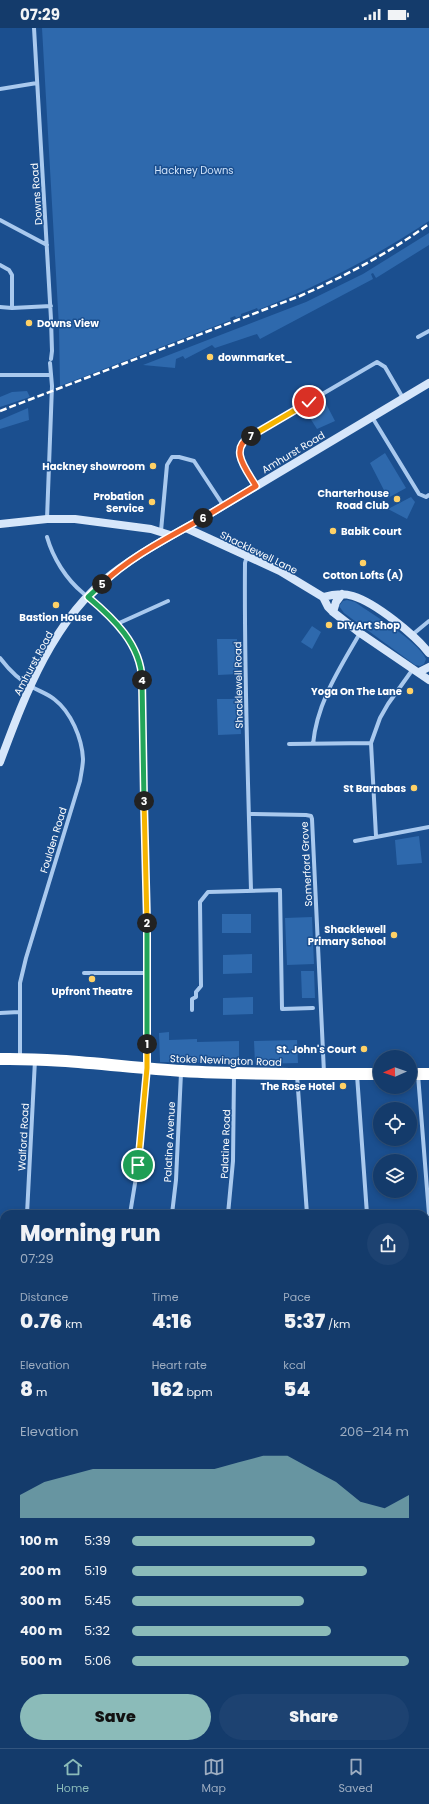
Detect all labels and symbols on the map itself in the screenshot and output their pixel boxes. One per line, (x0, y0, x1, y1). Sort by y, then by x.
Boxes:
street label: Downs Road (27, 163, 46, 225)
park label: Hackney Downs (154, 163, 234, 178)
place label: Downs View (37, 316, 99, 331)
marker: Downs View (24, 318, 34, 328)
place label: downmarket_ (218, 350, 293, 365)
marker: downmarket_ (205, 352, 215, 362)
pin (292, 385, 326, 419)
pin: 7 (241, 426, 261, 446)
street label: Amhurst Road (259, 428, 328, 477)
place label: Hackney showroom (42, 459, 145, 474)
marker: Hackney showroom (148, 461, 158, 471)
place label: Charterhouse Road Club (317, 486, 389, 513)
place label: Probation Service (93, 489, 144, 516)
marker: Charterhouse Road Club (392, 494, 402, 504)
marker: Probation Service (147, 497, 157, 507)
pin: 6 (193, 508, 213, 528)
place label: Babik Court (341, 524, 402, 539)
marker: Babik Court (328, 526, 338, 536)
street label: Shacklewell Lane (217, 527, 300, 578)
marker: Cotton Lofts (A) (358, 558, 368, 568)
place label: Cotton Lofts (A) (323, 568, 403, 583)
pin: 5 (92, 574, 112, 594)
marker: Bastion House (51, 600, 61, 610)
place label: Bastion House (19, 610, 93, 625)
place label: DIY Art Shop (337, 618, 400, 633)
marker: DIY Art Shop (324, 620, 334, 630)
street label: Amhurst Road (10, 628, 57, 698)
street label: Shacklewell Road (230, 641, 247, 729)
pin: 4 (132, 670, 152, 690)
place label: Yoga On The Lane (311, 684, 402, 699)
marker: Yoga On The Lane (405, 686, 415, 696)
place label: St Barnabas (343, 781, 406, 796)
marker: St Barnabas (409, 783, 419, 793)
pin: 3 (134, 791, 154, 811)
street label: Foulden Road (36, 805, 71, 875)
street label: Somerford Grove (297, 821, 316, 907)
pin: 2 (137, 913, 157, 933)
place label: Shacklewell Primary School (308, 922, 386, 949)
marker: Shacklewell Primary School (389, 930, 399, 940)
marker: Upfront Theatre (87, 974, 97, 984)
place label: Upfront Theatre (51, 984, 133, 999)
pin: 1 (137, 1034, 157, 1054)
place label: St. John's Court (276, 1042, 356, 1057)
marker: St. John's Court (359, 1044, 369, 1054)
north arrow (373, 1050, 417, 1094)
street label: Stoke Newington Road (170, 1051, 282, 1070)
place label: The Rose Hotel (260, 1079, 335, 1094)
marker: The Rose Hotel (338, 1081, 348, 1091)
street label: Palatine Avenue (160, 1101, 179, 1183)
street label: Walford Road (14, 1103, 33, 1171)
street label: Palatine Road (217, 1109, 234, 1179)
pin (121, 1148, 155, 1182)

